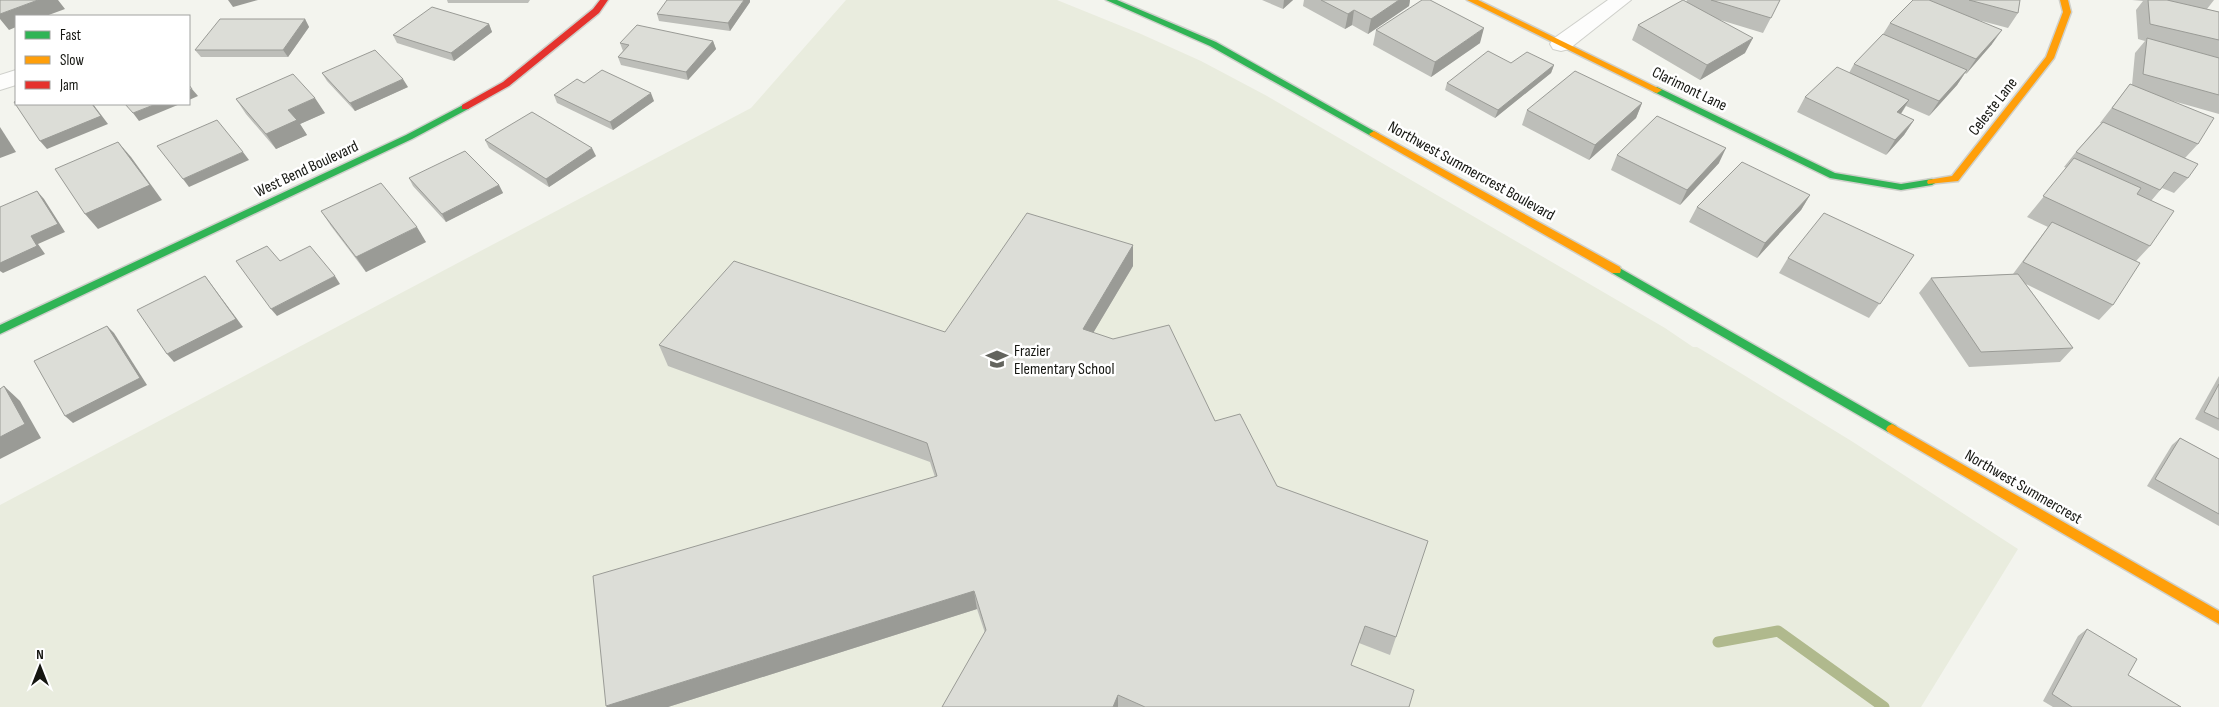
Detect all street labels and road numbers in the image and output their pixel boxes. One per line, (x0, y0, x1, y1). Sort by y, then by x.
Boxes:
street label: Clarimont Lane (1649, 63, 1730, 116)
street label: Celeste Lane (1965, 74, 2022, 140)
street label: Northwest Summercrest Boulevard (1385, 117, 1558, 225)
street label: West Bend Boulevard (252, 137, 362, 202)
street label: Northwest Summercrest (1961, 446, 2085, 529)

